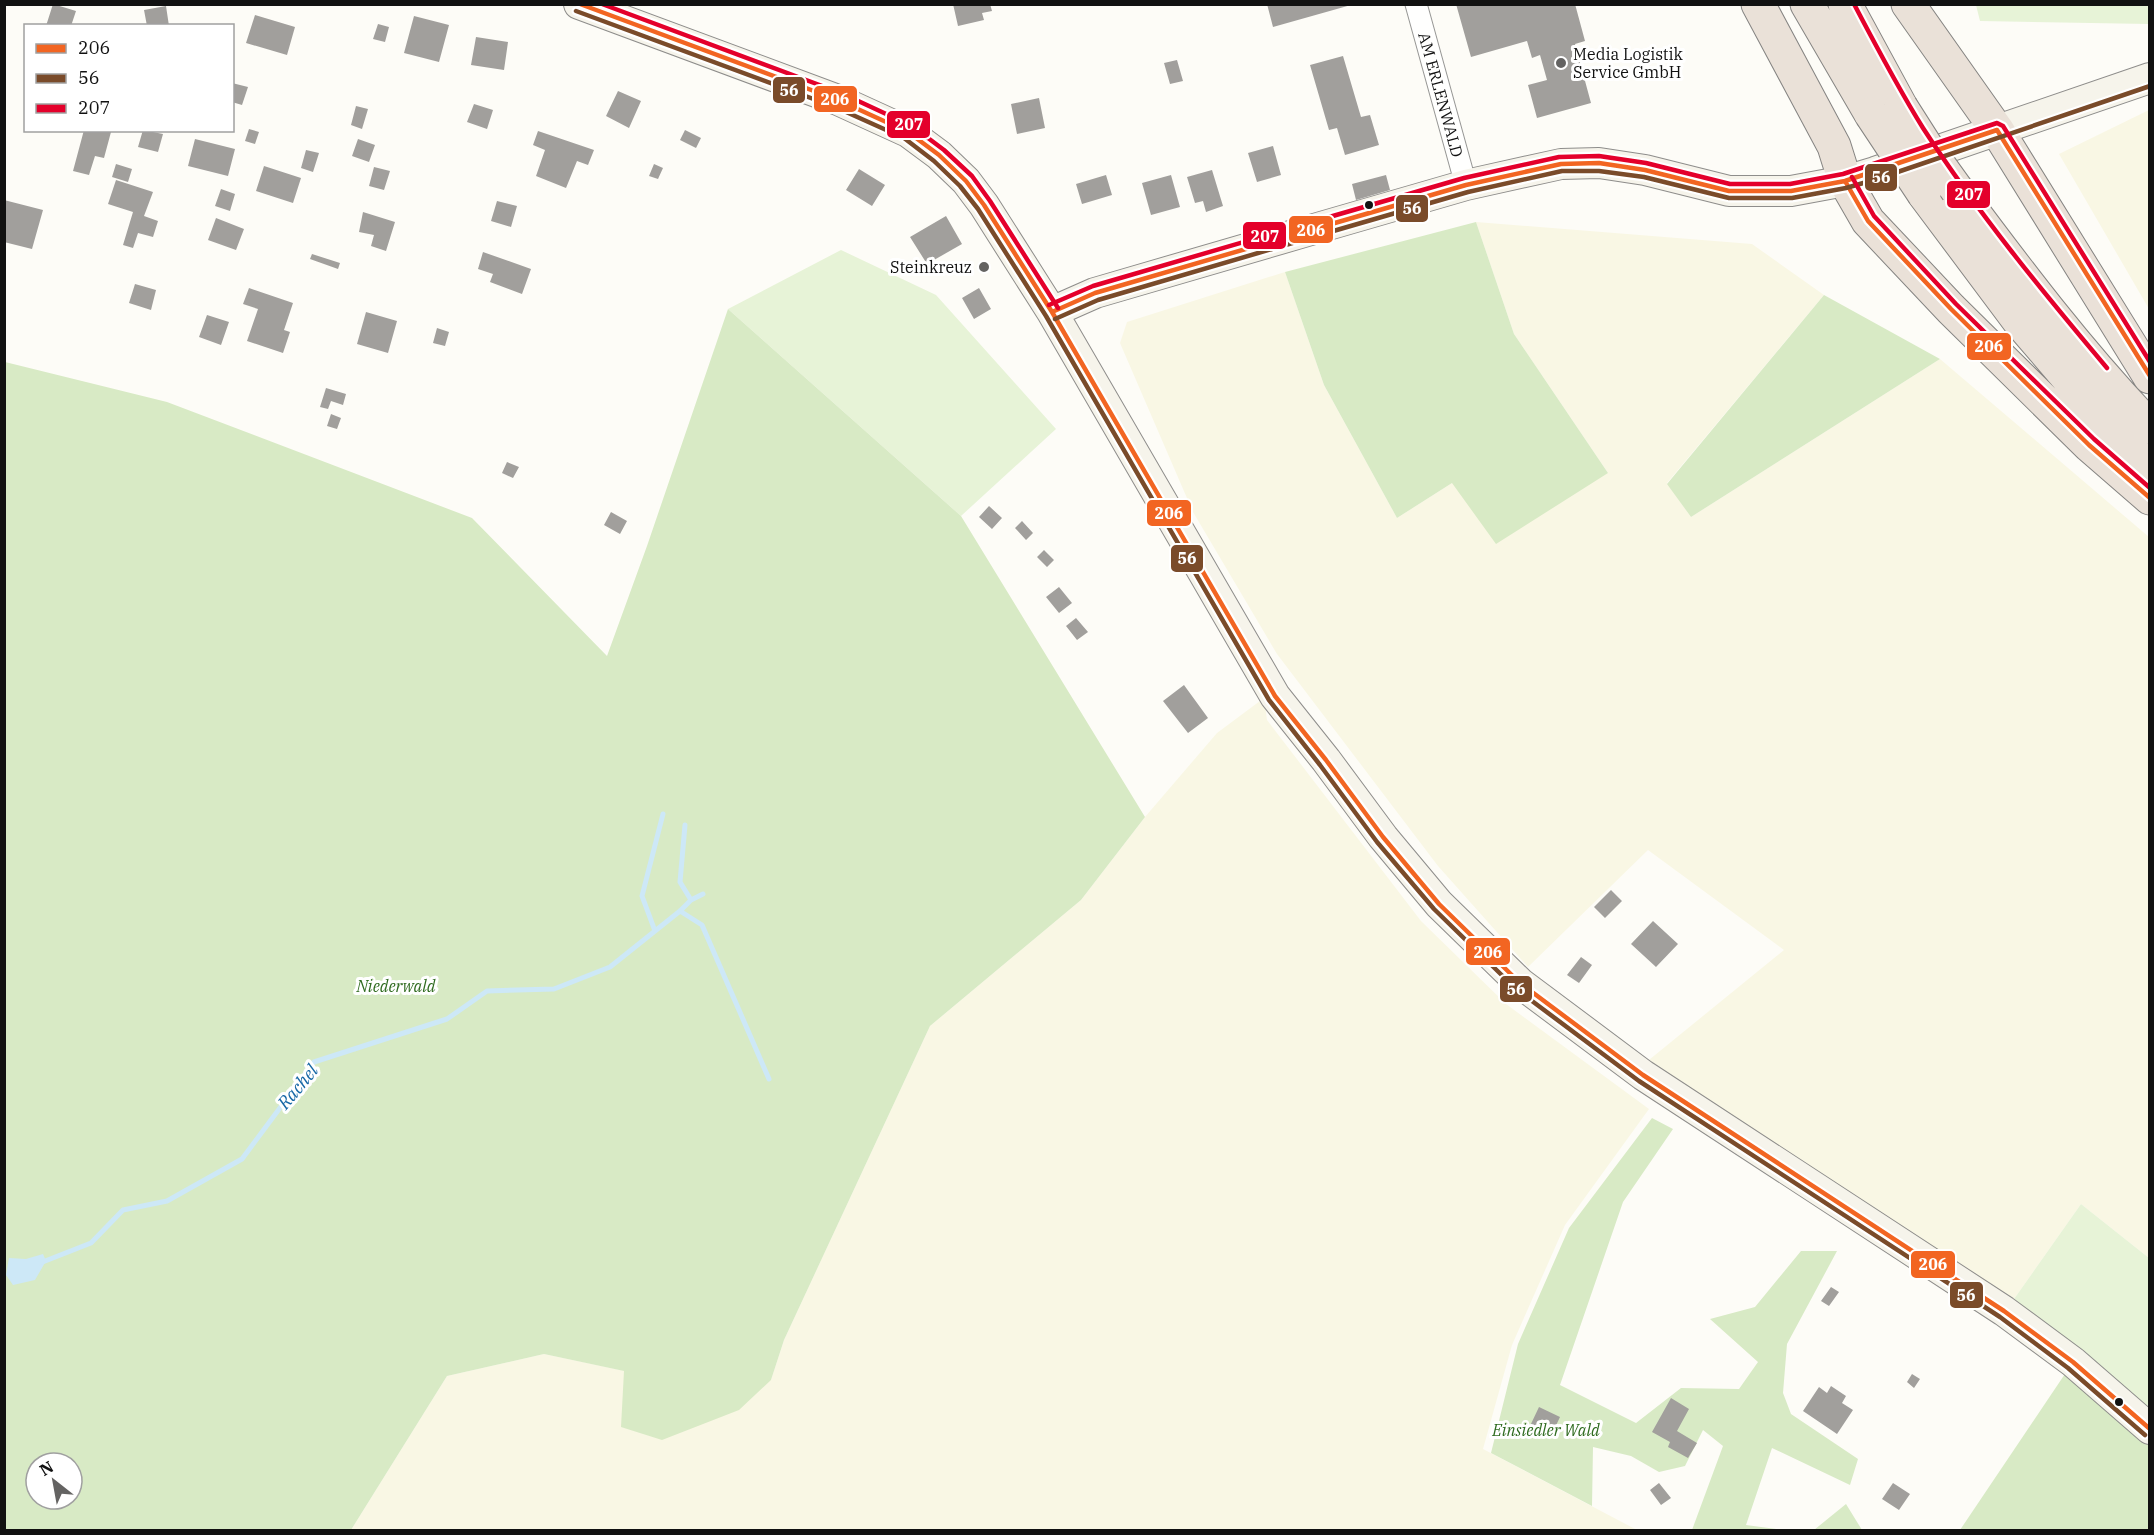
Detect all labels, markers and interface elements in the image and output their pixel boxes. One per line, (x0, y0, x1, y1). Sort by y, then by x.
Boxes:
legend (24, 24, 234, 132)
street label: AM ERLENWALD (1414, 30, 1468, 159)
text: 206 (78, 36, 110, 59)
place label: Media Logistik Service GmbH (1573, 44, 1684, 82)
marker: Media Logistik Service GmbH (1554, 56, 1568, 70)
text: 56 (78, 66, 100, 89)
line badge: 56 (772, 76, 806, 104)
text: 56 (779, 80, 799, 100)
line badge: 206 (813, 85, 858, 113)
text: 206 (821, 89, 849, 109)
text: 207 (78, 96, 110, 119)
line badge: 207 (886, 110, 931, 139)
text: 207 (895, 114, 923, 134)
line badge: 56 (1864, 163, 1898, 192)
text: 56 (1871, 167, 1891, 187)
line badge: 207 (1946, 180, 1991, 209)
text: 207 (1955, 184, 1983, 204)
line badge: 56 (1395, 194, 1429, 223)
text: 56 (1402, 198, 1422, 218)
unlabelled marker (1363, 199, 1375, 211)
line badge: 206 (1288, 215, 1334, 244)
text: 206 (1297, 220, 1325, 240)
line badge: 207 (1242, 221, 1287, 250)
text: 207 (1251, 226, 1279, 246)
place label: Steinkreuz (890, 257, 972, 277)
marker: Steinkreuz (977, 260, 991, 274)
line badge: 206 (1966, 332, 2012, 361)
text: 206 (1975, 336, 2003, 356)
line badge: 206 (1146, 499, 1192, 527)
text: 206 (1155, 503, 1183, 523)
line badge: 56 (1170, 544, 1204, 573)
text: 56 (1177, 548, 1197, 568)
line badge: 206 (1465, 937, 1511, 966)
text: 206 (1474, 942, 1502, 962)
line badge: 56 (1499, 975, 1533, 1003)
park label: Niederwald (355, 976, 436, 996)
text: 56 (1506, 979, 1526, 999)
water label: Rachel (272, 1059, 324, 1115)
line badge: 206 (1910, 1250, 1956, 1279)
text: 206 (1919, 1254, 1947, 1274)
line badge: 56 (1949, 1281, 1984, 1309)
text: 56 (1956, 1285, 1976, 1305)
unlabelled marker (2113, 1396, 2125, 1408)
park label: Einsiedler Wald (1491, 1420, 1600, 1440)
north arrow (24, 1451, 84, 1511)
text: N (36, 1456, 57, 1480)

